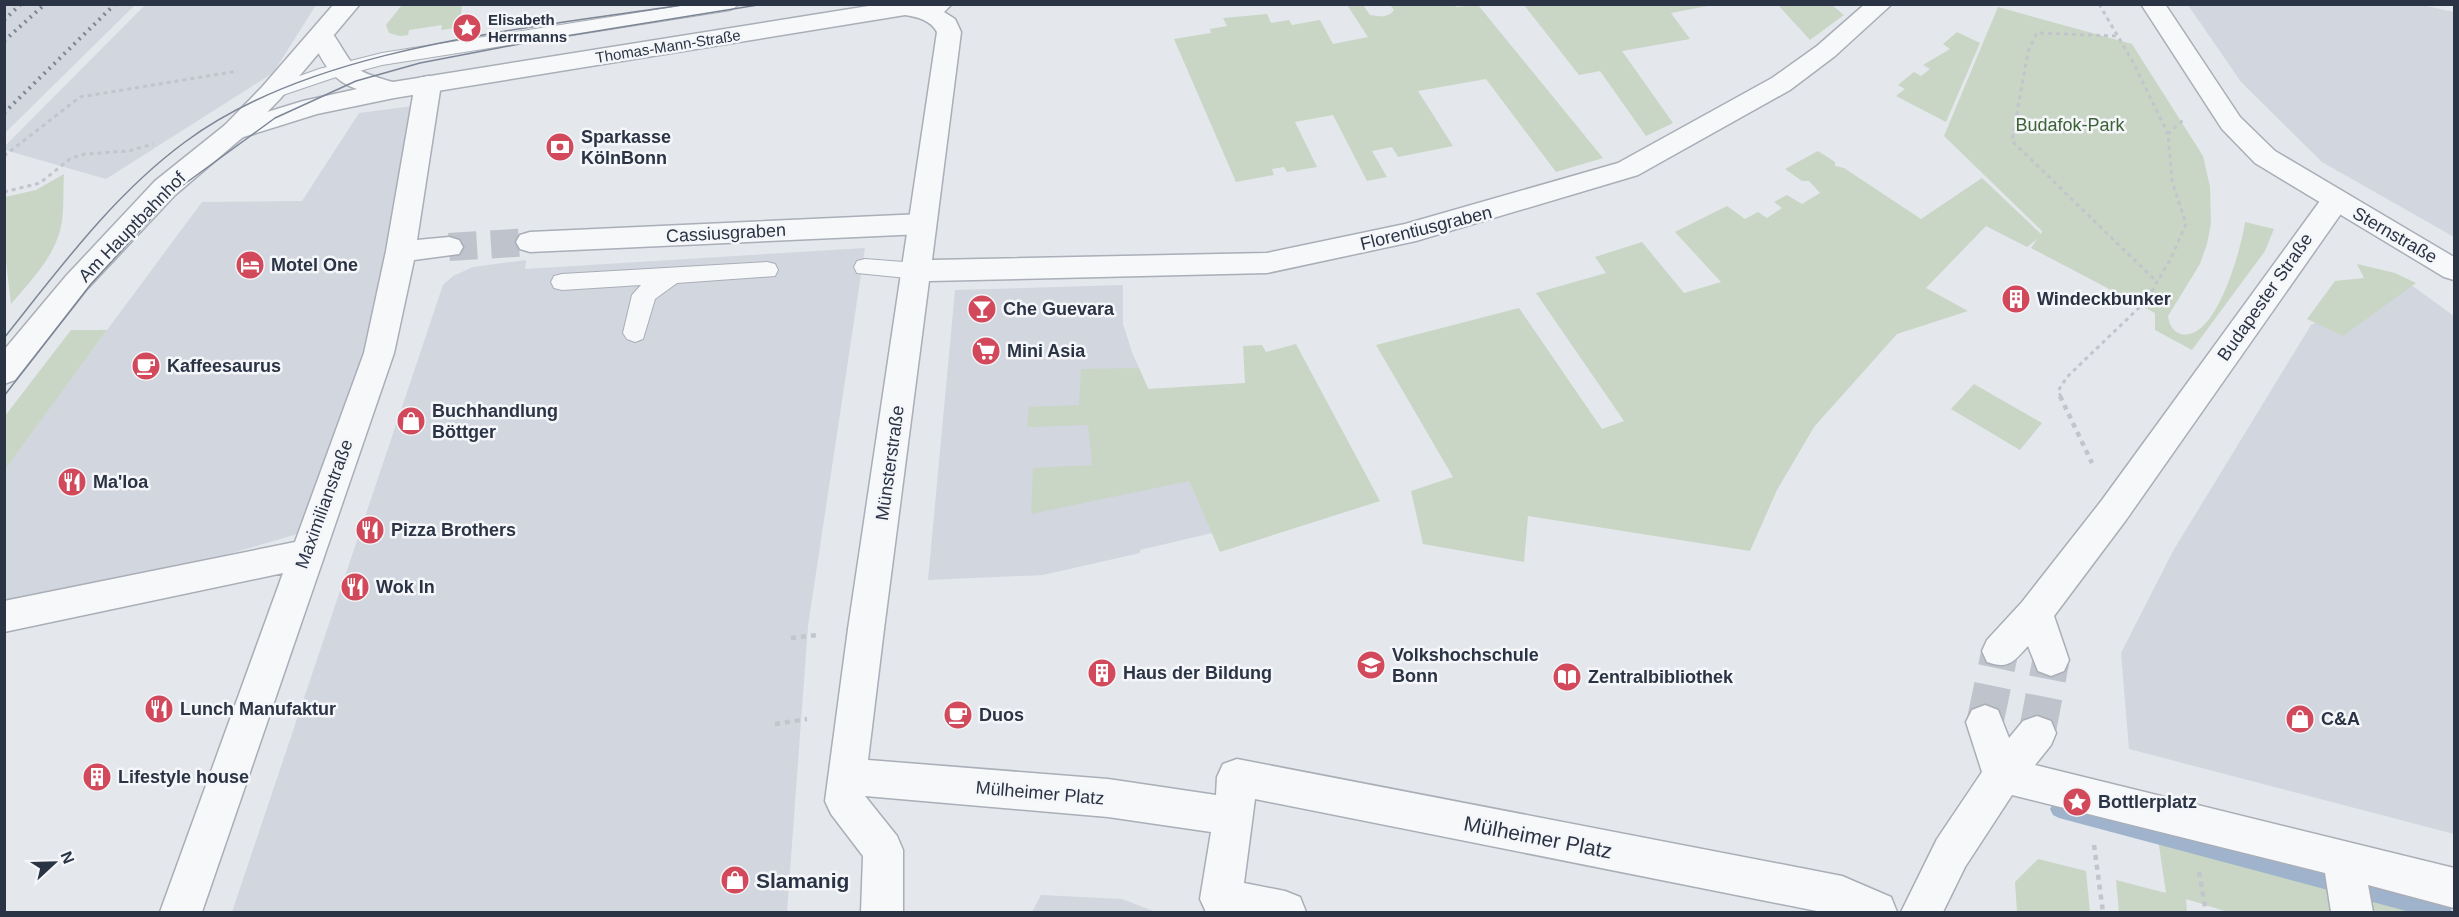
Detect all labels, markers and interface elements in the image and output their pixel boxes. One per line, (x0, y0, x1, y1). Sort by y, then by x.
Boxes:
place label: Elisabeth Herrmanns (488, 11, 567, 45)
place icon: Elisabeth Herrmanns (451, 12, 483, 44)
street label: Thomas-Mann-Straße (594, 26, 742, 66)
park label: Budafok-Park (2015, 115, 2126, 135)
place label: Sparkasse KölnBonn (581, 127, 671, 168)
bank icon: Sparkasse KölnBonn (544, 131, 576, 163)
street label: Am Hauptbahnhof (74, 167, 190, 286)
street label: Florentiusgraben (1358, 202, 1494, 254)
street label: Sternstraße (2349, 203, 2441, 267)
street label: Cassiusgraben (666, 220, 786, 246)
street label: Budapester Straße (2213, 229, 2317, 365)
hotel icon: Motel One (234, 249, 266, 281)
place label: Motel One (271, 255, 358, 275)
building icon: Windeckbunker (2000, 283, 2032, 315)
place label: Windeckbunker (2037, 289, 2171, 309)
bar icon: Che Guevara (966, 293, 998, 325)
place label: Che Guevara (1003, 299, 1115, 319)
supermarket icon: Mini Asia (970, 335, 1002, 367)
place label: Mini Asia (1007, 341, 1086, 361)
cafe icon: Kaffeesaurus (130, 350, 162, 382)
place label: Kaffeesaurus (167, 356, 281, 376)
place label: Buchhandlung Böttger (432, 401, 558, 442)
street label: Münsterstraße (872, 404, 908, 522)
shop icon: Buchhandlung Böttger (395, 405, 427, 437)
street label: Maximilianstraße (291, 437, 357, 571)
restaurant icon: Ma'loa (56, 466, 88, 498)
place label: Ma'loa (93, 472, 149, 492)
restaurant icon: Pizza Brothers (354, 514, 386, 546)
place label: Pizza Brothers (391, 520, 516, 540)
restaurant icon: Wok In (339, 571, 371, 603)
place label: Wok In (376, 577, 435, 597)
place label: Volkshochschule Bonn (1392, 645, 1539, 686)
school or university icon: Volkshochschule Bonn (1355, 649, 1387, 681)
building icon: Haus der Bildung (1086, 657, 1118, 689)
library icon: Zentralbibliothek (1551, 661, 1583, 693)
place label: Haus der Bildung (1123, 663, 1272, 683)
place label: Zentralbibliothek (1588, 667, 1734, 687)
restaurant icon: Lunch Manufaktur (143, 693, 175, 725)
place label: Lunch Manufaktur (180, 699, 336, 719)
cafe icon: Duos (942, 699, 974, 731)
shop icon: C&A (2284, 703, 2316, 735)
place label: Duos (979, 705, 1024, 725)
place label: C&A (2321, 709, 2360, 729)
building icon: Lifestyle house (81, 761, 113, 793)
place label: Lifestyle house (118, 767, 249, 787)
street label: Mülheimer Platz (975, 777, 1105, 809)
place icon: Bottlerplatz (2061, 786, 2093, 818)
place label: Bottlerplatz (2098, 792, 2197, 812)
street label: Mülheimer Platz (1462, 811, 1614, 863)
north arrow (24, 833, 84, 893)
text: N (57, 849, 77, 866)
shop icon: Slamanig (719, 864, 751, 896)
place label: Slamanig (756, 869, 849, 892)

